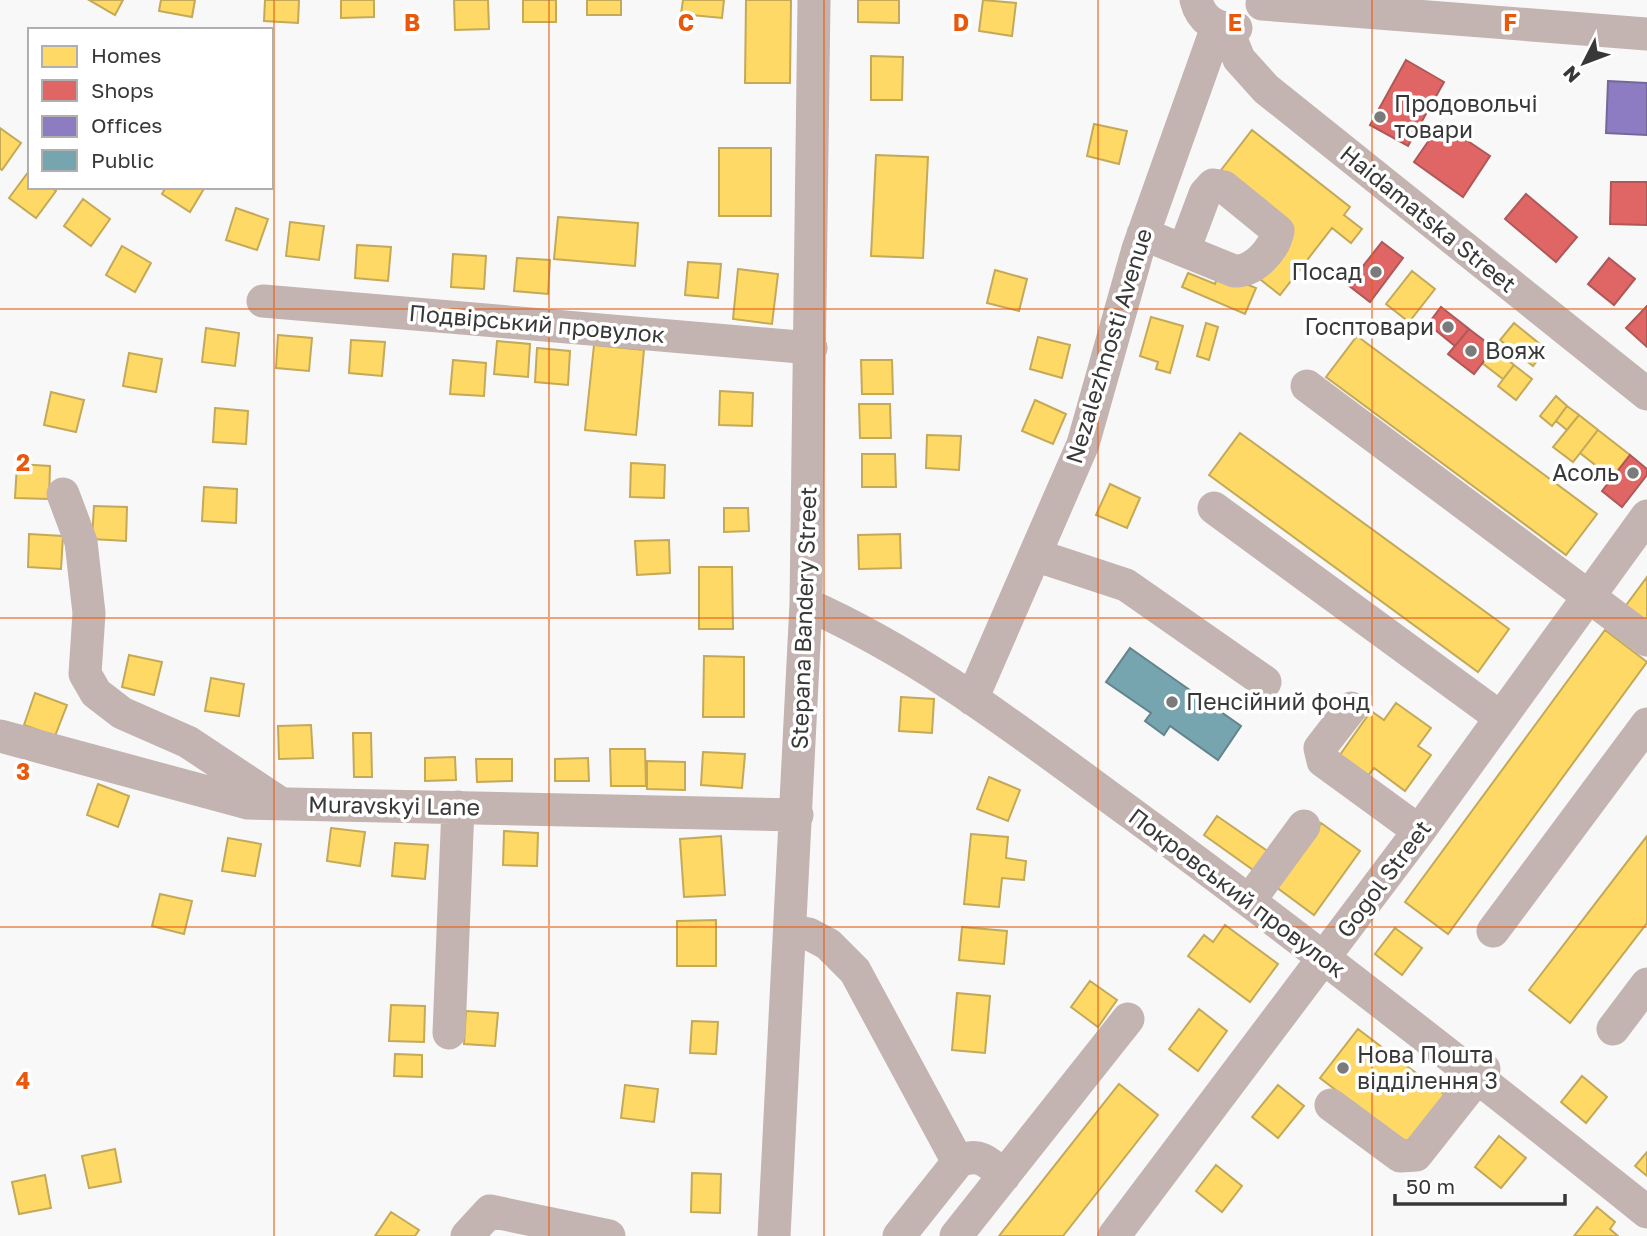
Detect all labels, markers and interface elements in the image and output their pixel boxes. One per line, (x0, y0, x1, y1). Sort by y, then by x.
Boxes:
text: B (404, 8, 420, 36)
text: C (678, 8, 694, 36)
text: D (953, 8, 969, 36)
text: E (1228, 8, 1242, 36)
text: F (1503, 8, 1517, 36)
legend (28, 28, 273, 189)
north arrow (1549, 28, 1619, 98)
text: Homes (91, 42, 161, 68)
text: N (1558, 62, 1584, 88)
text: Shops (91, 77, 154, 103)
place label: Продовольчі товари (1394, 89, 1538, 143)
marker: Продовольчі товари (1372, 109, 1388, 125)
text: Offices (91, 112, 162, 138)
street label: Haidamatska Street (1335, 139, 1522, 298)
text: Public (91, 147, 154, 173)
street label: Nezalezhnosti Avenue (1059, 225, 1157, 467)
place label: Посад (1292, 257, 1362, 285)
marker: Посад (1368, 264, 1384, 280)
street label: Подвірський провулок (408, 298, 666, 348)
place label: Госптовари (1305, 312, 1434, 340)
marker: Госптовари (1440, 319, 1456, 335)
place label: Вояж (1485, 336, 1546, 364)
marker: Вояж (1463, 343, 1479, 359)
text: 2 (16, 448, 30, 476)
place label: Асоль (1552, 458, 1619, 486)
marker: Асоль (1625, 465, 1641, 481)
street label: Stepana Bandery Street (784, 486, 822, 750)
place label: Пенсійний фонд (1186, 687, 1370, 715)
marker: Пенсійний фонд (1164, 694, 1180, 710)
text: 3 (16, 757, 30, 785)
street label: Muravskyi Lane (308, 790, 480, 820)
street label: Покровський провулок (1124, 802, 1351, 983)
street label: Gogol Street (1330, 814, 1436, 942)
place label: Нова Пошта відділення 3 (1357, 1040, 1498, 1094)
marker: Нова Пошта відділення 3 (1335, 1060, 1351, 1076)
text: 4 (16, 1066, 30, 1094)
scale bar (1395, 1162, 1565, 1206)
text: 50 m (1406, 1173, 1455, 1199)

